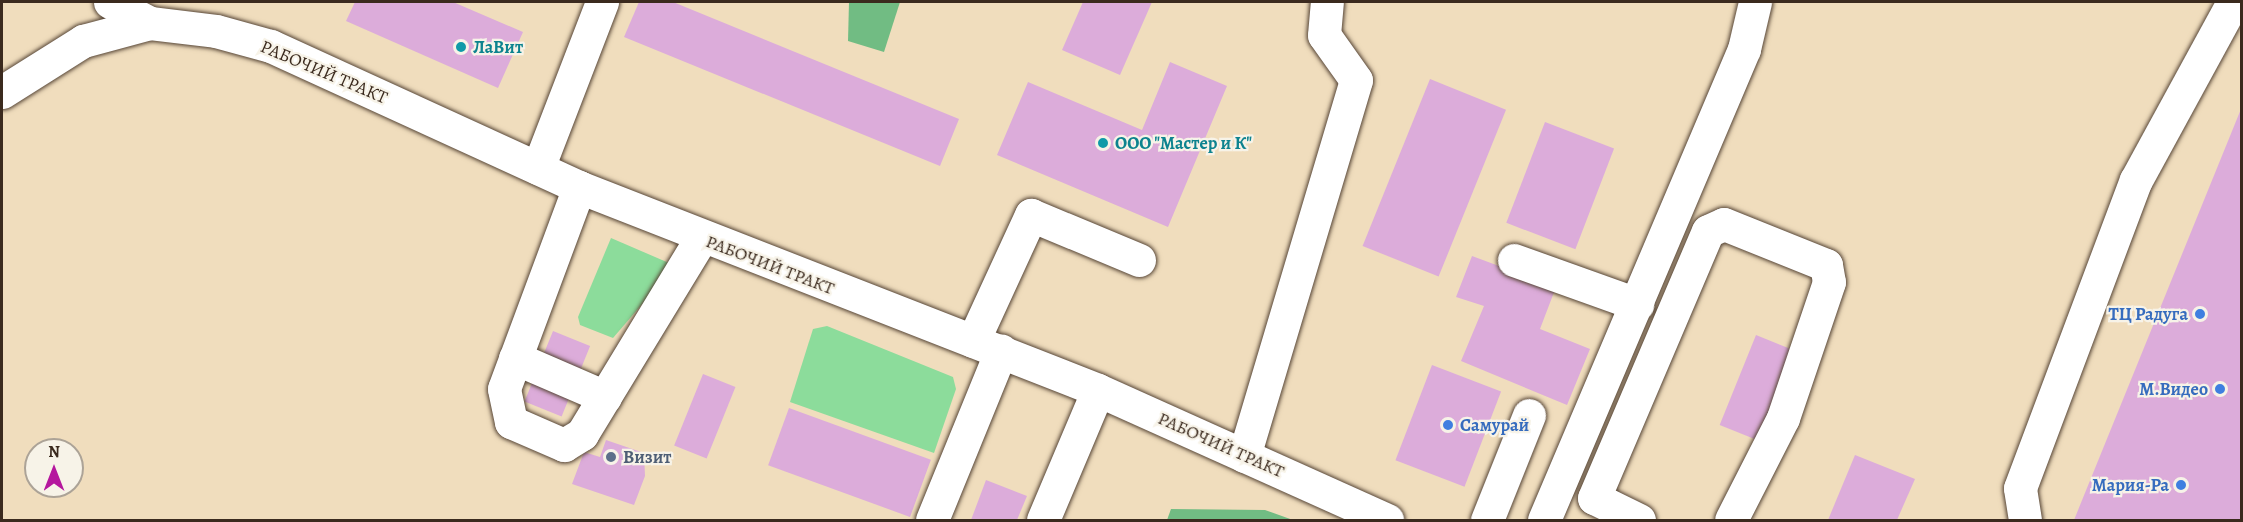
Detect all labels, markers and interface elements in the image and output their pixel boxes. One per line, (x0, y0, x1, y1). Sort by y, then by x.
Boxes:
street label: РАБОЧИЙ ТРАКТ (257, 36, 391, 108)
place label: ЛаВит (473, 36, 523, 58)
marker: ЛаВит (454, 40, 468, 54)
place label: ООО "Мастер и К" (1115, 132, 1252, 154)
marker: ООО "Мастер и К" (1096, 136, 1110, 150)
street label: РАБОЧИЙ ТРАКТ (703, 231, 837, 299)
place label: ТЦ Радуга (2109, 303, 2188, 325)
marker: ТЦ Радуга (2193, 307, 2207, 321)
place label: М.Видео (2139, 378, 2208, 400)
marker: М.Видео (2213, 382, 2227, 396)
street label: РАБОЧИЙ ТРАКТ (1155, 408, 1287, 482)
place label: Самурай (1460, 414, 1529, 436)
marker: Самурай (1441, 418, 1455, 432)
north arrow (24, 438, 84, 498)
text: N (48, 441, 60, 463)
place label: Визит (623, 446, 672, 468)
marker: Визит (604, 450, 618, 464)
place label: Мария-Ра (2092, 474, 2169, 496)
marker: Мария-Ра (2174, 478, 2188, 492)

